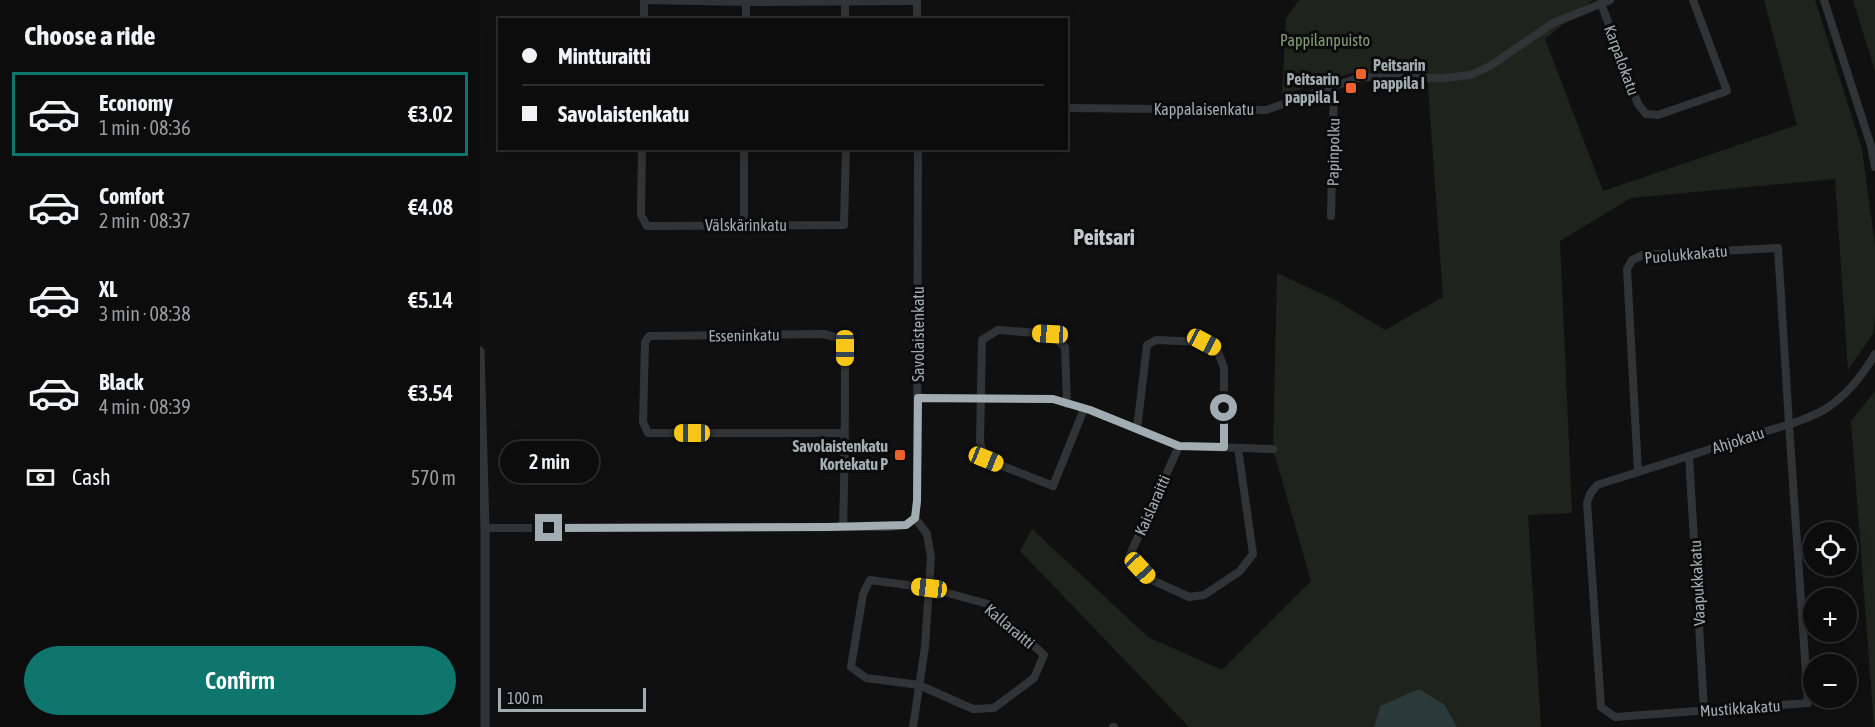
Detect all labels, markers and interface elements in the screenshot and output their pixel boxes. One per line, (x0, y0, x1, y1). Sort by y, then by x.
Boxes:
text: Choose a ride (24, 20, 156, 51)
street label: Karpalokatu (1600, 23, 1643, 98)
park label: Pappilanpuisto (1280, 31, 1370, 50)
text: Mintturaitti (558, 43, 651, 69)
place label: Peitsarin pappila I (1373, 56, 1426, 92)
marker: Peitsarin pappila I (1354, 67, 1368, 81)
place label: Peitsarin pappila L (1285, 70, 1340, 106)
marker: Peitsarin pappila L (1344, 81, 1358, 95)
icon: car (27, 87, 81, 141)
text: Economy (99, 90, 173, 116)
street label: Kappalaisenkatu (1154, 100, 1254, 119)
text: €3.02 (408, 101, 453, 127)
text: Savolaistenkatu (558, 101, 689, 127)
text: 1 min · 08:36 (99, 116, 191, 139)
street label: Papinpolku (1323, 118, 1344, 186)
icon: car (27, 180, 81, 234)
text: Comfort (99, 183, 164, 209)
text: €4.08 (408, 194, 453, 220)
text: 2 min · 08:37 (99, 209, 191, 232)
street label: Välskärinkatu (705, 216, 787, 234)
district label: Peitsari (1073, 224, 1135, 250)
street label: Puolukkakatu (1644, 241, 1728, 267)
icon: car (27, 273, 81, 327)
text: XL (99, 276, 117, 302)
street label: Savolaistenkatu (909, 286, 927, 382)
text: €5.14 (408, 287, 453, 313)
text: 3 min · 08:38 (99, 302, 191, 325)
car (1032, 324, 1068, 344)
street label: Esseninkatu (708, 325, 780, 345)
car (1184, 326, 1224, 358)
car (836, 330, 854, 366)
icon: car (27, 366, 81, 420)
text: Black (99, 369, 143, 395)
text: €3.54 (408, 380, 453, 406)
route start (1210, 394, 1237, 421)
text: 4 min · 08:39 (99, 395, 191, 418)
street label: Ahjokatu (1710, 423, 1767, 458)
car (674, 424, 710, 442)
place label: Savolaistenkatu Kortekatu P (793, 437, 888, 473)
callout: 2 min (500, 441, 598, 483)
car (966, 444, 1006, 474)
marker: Savolaistenkatu Kortekatu P (893, 448, 907, 462)
text: 2 min (529, 450, 570, 473)
icon: cash (24, 461, 57, 494)
text: Cash (72, 464, 111, 490)
text: 570 m (411, 466, 456, 489)
street label: Kaislaraitti (1131, 472, 1173, 538)
route end (535, 514, 562, 541)
map controls (1803, 522, 1857, 708)
button: locate (1803, 522, 1857, 576)
street label: Vaapukkakatu (1686, 540, 1709, 626)
car (1121, 549, 1159, 587)
car (910, 577, 948, 599)
button: + (1803, 588, 1857, 642)
street label: Kallaraitti (982, 600, 1038, 652)
button: Confirm (24, 646, 456, 715)
button: − (1803, 654, 1857, 708)
scale bar (498, 685, 646, 712)
text: 100 m (507, 689, 543, 707)
street label: Mustikkakatu (1699, 696, 1781, 720)

